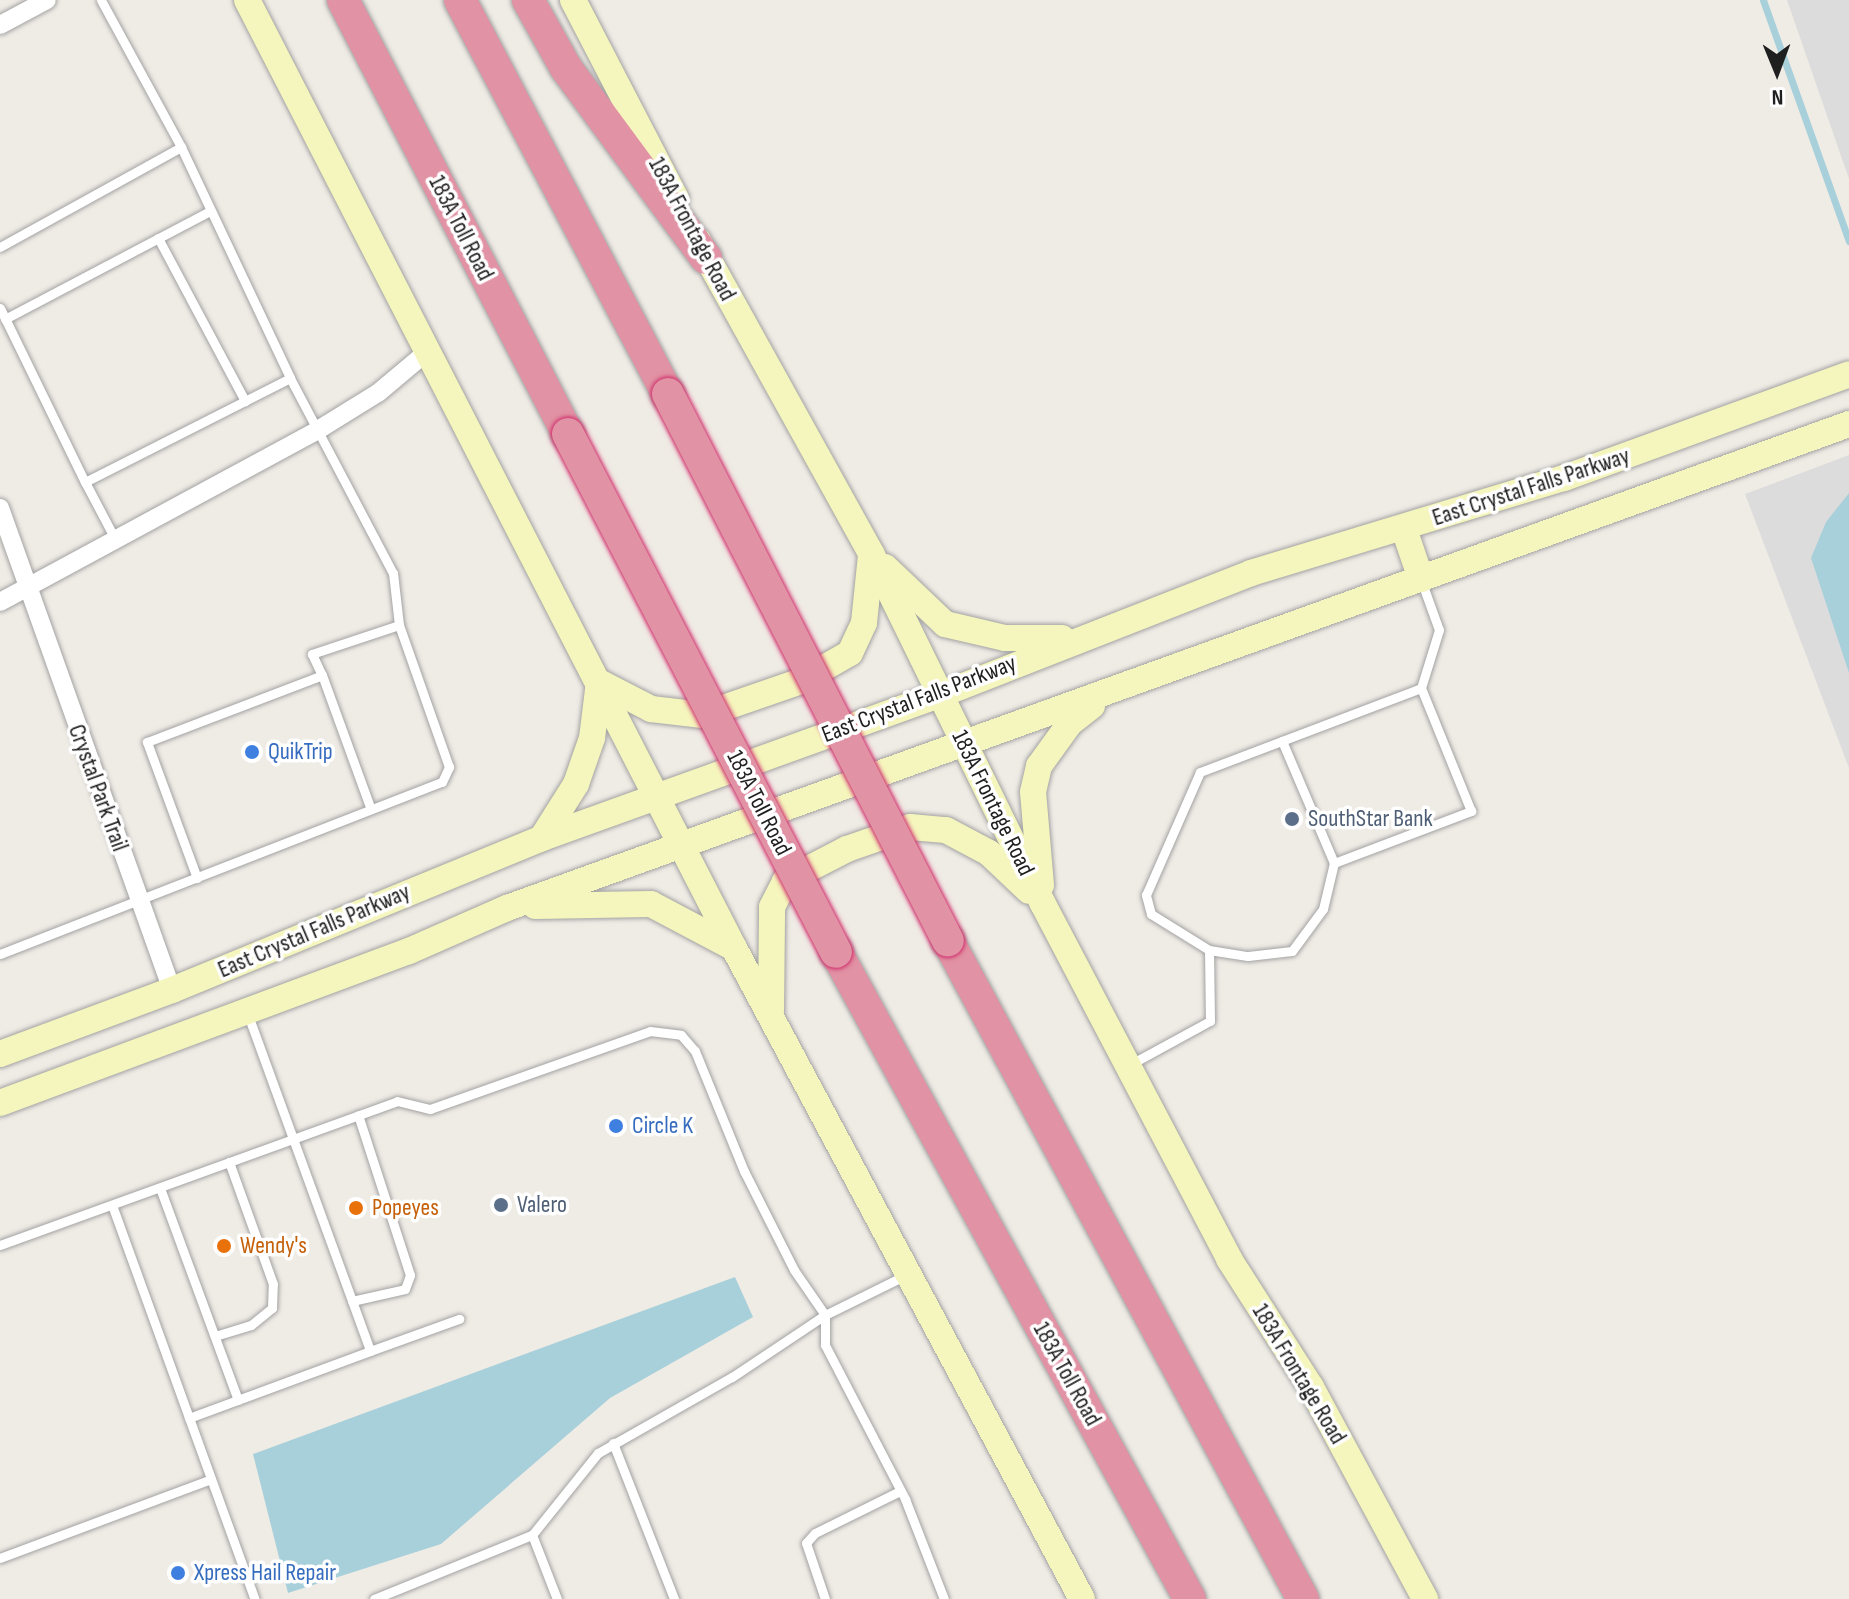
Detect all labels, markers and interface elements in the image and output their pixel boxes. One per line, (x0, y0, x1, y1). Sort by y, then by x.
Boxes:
north arrow (1737, 32, 1817, 112)
text: N (1771, 83, 1784, 110)
street label: 183A Frontage Road (642, 152, 742, 306)
street label: 183A Toll Road (422, 171, 500, 285)
street label: East Crystal Falls Parkway (1429, 442, 1633, 532)
street label: East Crystal Falls Parkway (818, 649, 1020, 749)
street label: Crystal Park Trail (62, 721, 134, 855)
street label: 183A Frontage Road (945, 726, 1041, 880)
place label: QuikTrip (268, 738, 333, 766)
marker: QuikTrip (243, 743, 261, 761)
street label: 183A Toll Road (720, 746, 798, 860)
place label: SouthStar Bank (1308, 805, 1433, 833)
marker: SouthStar Bank (1283, 810, 1301, 828)
street label: East Crystal Falls Parkway (214, 878, 414, 984)
place label: Circle K (632, 1112, 693, 1140)
marker: Circle K (607, 1117, 625, 1135)
place label: Valero (517, 1191, 567, 1219)
place label: Popeyes (372, 1194, 439, 1222)
marker: Valero (492, 1196, 510, 1214)
marker: Popeyes (347, 1199, 365, 1217)
place label: Wendy's (240, 1232, 307, 1260)
marker: Wendy's (215, 1237, 233, 1255)
street label: 183A Frontage Road (1246, 1299, 1352, 1449)
street label: 183A Toll Road (1027, 1317, 1107, 1431)
place label: Xpress Hail Repair (194, 1559, 336, 1587)
marker: Xpress Hail Repair (169, 1564, 187, 1582)

